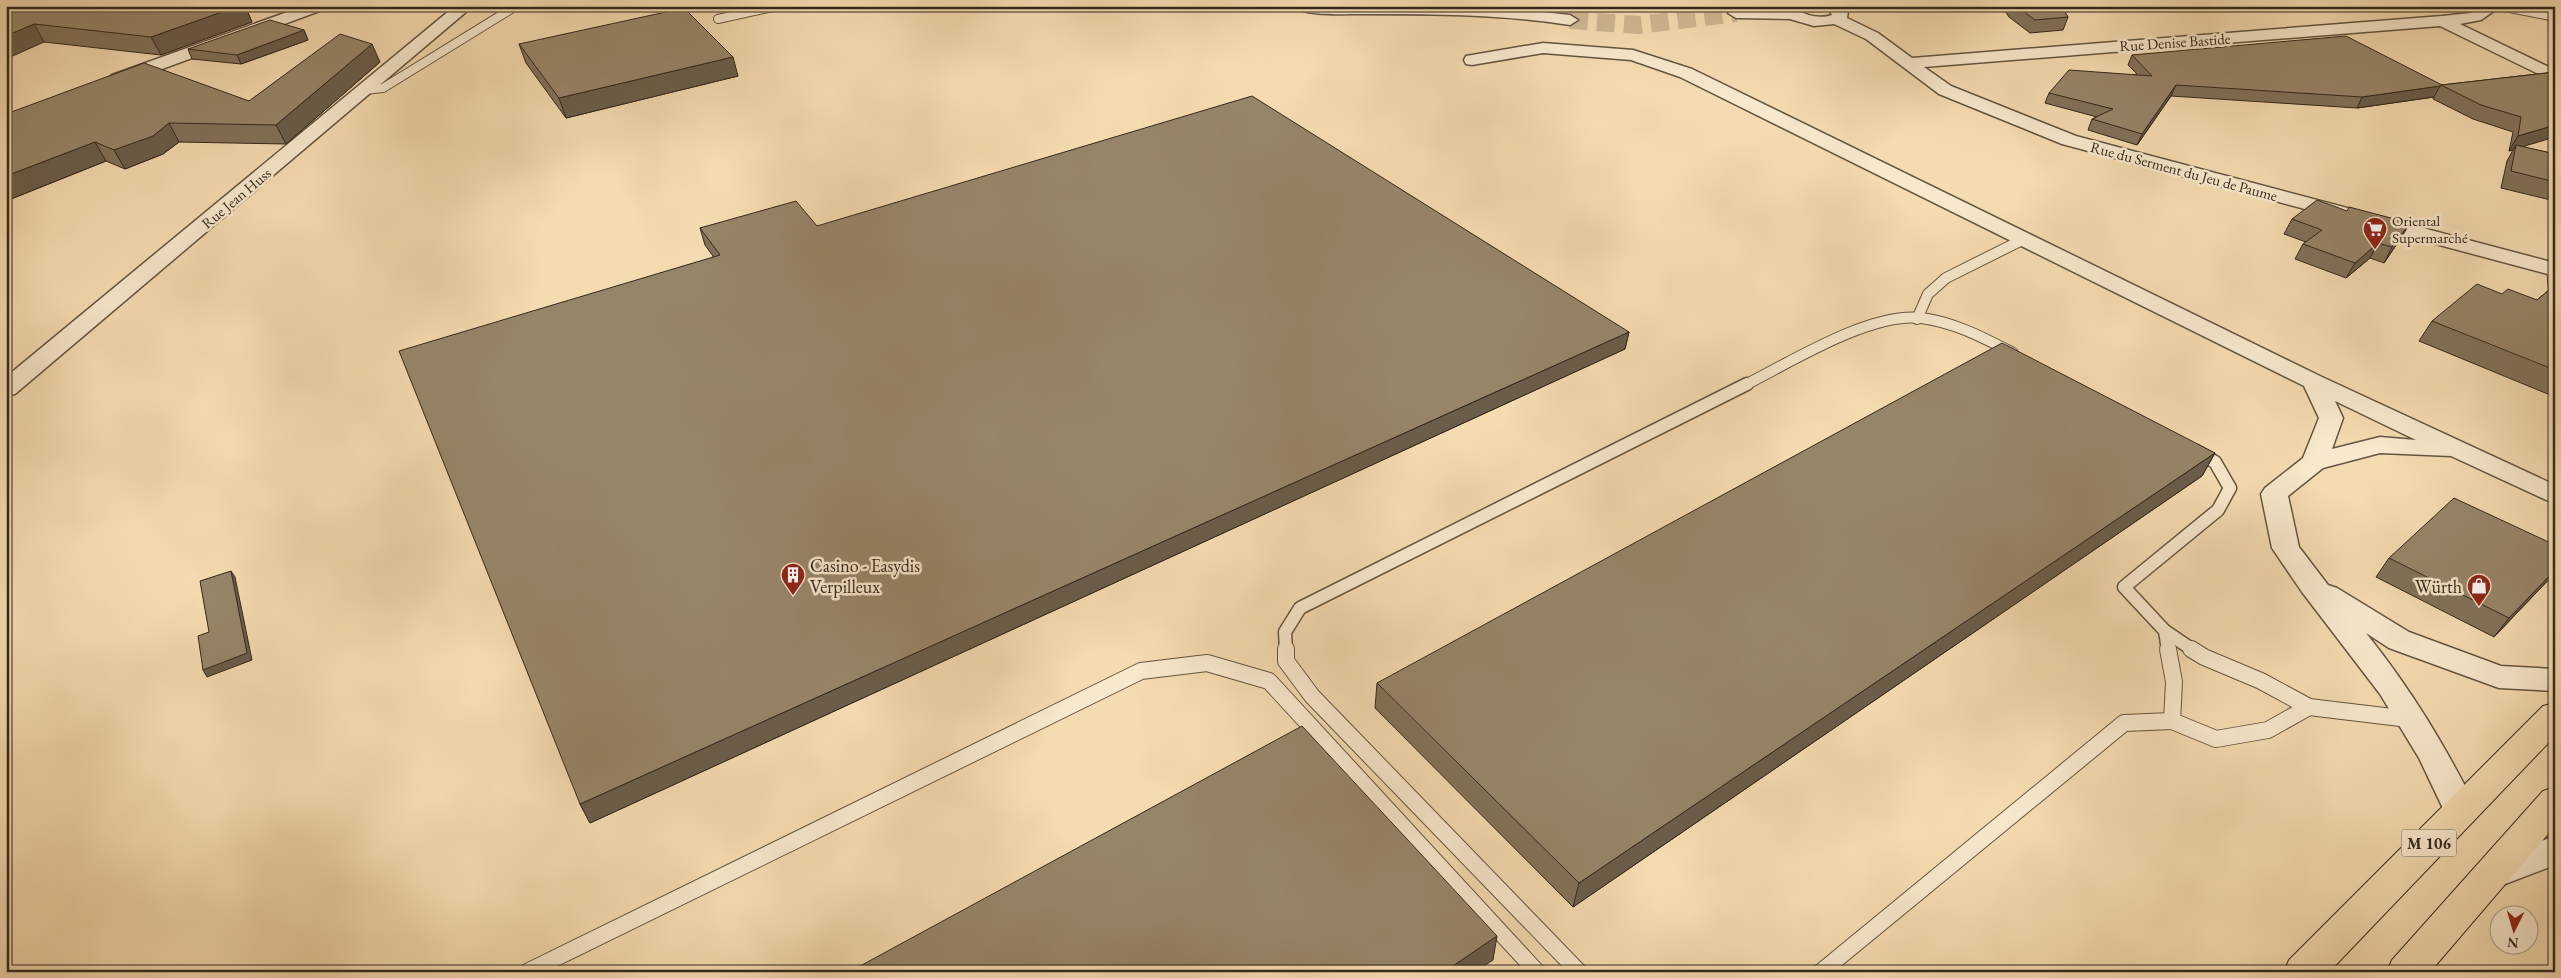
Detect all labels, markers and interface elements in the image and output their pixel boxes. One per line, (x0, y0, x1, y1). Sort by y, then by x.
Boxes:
street label: Rue Denise Bastide (2119, 29, 2231, 55)
street label: Rue du Serment du Jeu de Paume (2088, 137, 2280, 205)
street label: Rue Jean Huss (197, 163, 275, 233)
place label: Oriental Supermarché (2392, 211, 2468, 247)
supermarket icon: Oriental Supermarché (2362, 216, 2388, 250)
place label: Casino - Easydis Verpilleux (810, 554, 920, 598)
building icon: Casino - Easydis Verpilleux (780, 562, 806, 596)
shop icon: Würth (2466, 573, 2492, 607)
place label: Würth (2415, 575, 2462, 598)
road number: M 106 (2402, 830, 2456, 856)
north arrow (2488, 906, 2538, 956)
text: N (2506, 933, 2519, 952)

